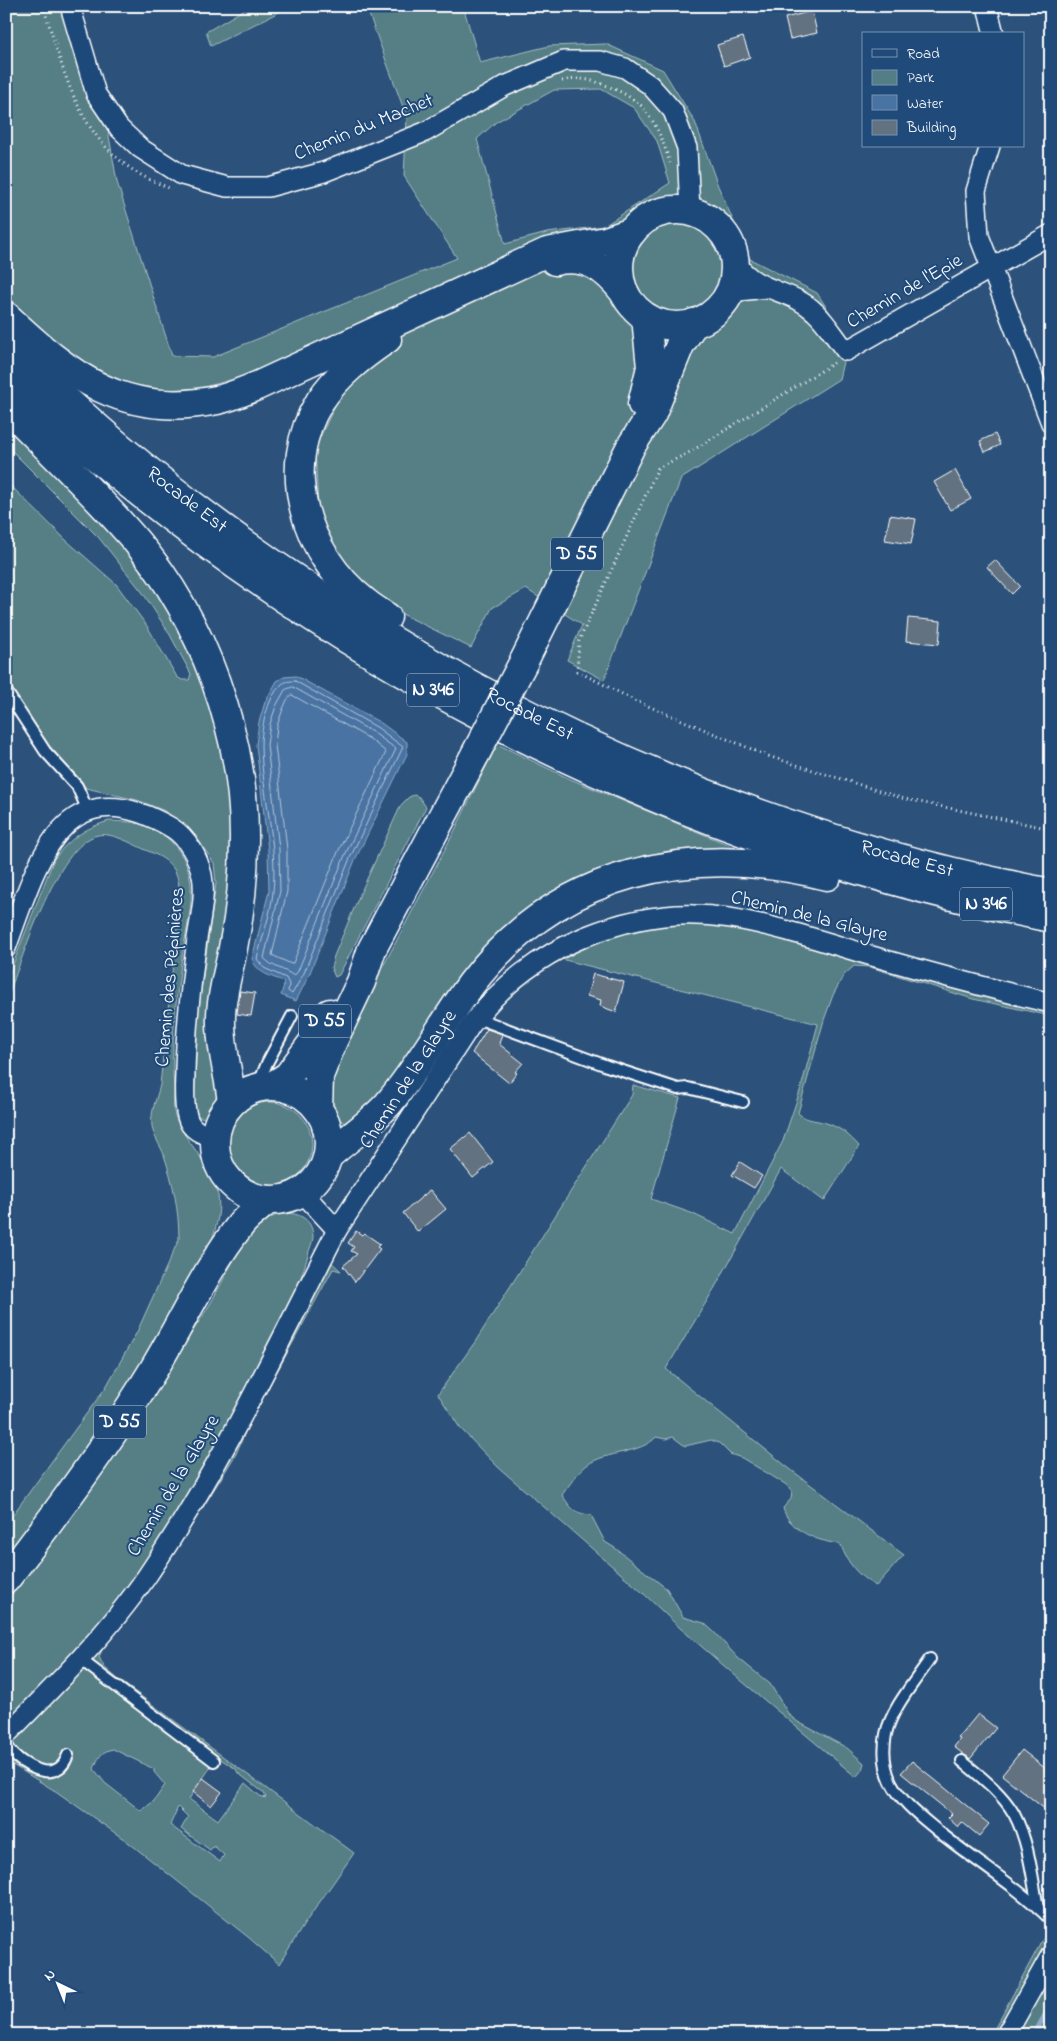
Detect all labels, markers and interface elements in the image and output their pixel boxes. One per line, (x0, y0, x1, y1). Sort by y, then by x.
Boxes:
legend (862, 32, 1024, 148)
text: Road (907, 43, 940, 65)
text: Park (907, 67, 935, 89)
street label: Chemin du Machet (290, 87, 438, 169)
text: Water (907, 93, 943, 115)
text: Building (906, 117, 956, 140)
street label: Chemin de l'Epie (842, 247, 968, 337)
street label: Rocade Est (140, 460, 233, 541)
road number: D 55 (551, 538, 603, 570)
road number: N 346 (407, 674, 459, 706)
street label: Rocade Est (480, 680, 579, 749)
street label: Rocade Est (857, 833, 957, 886)
street label: Chemin de la Glayre (727, 883, 891, 951)
street label: Chemin des Pépinières (149, 886, 193, 1068)
road number: N 346 (960, 888, 1012, 921)
road number: D 55 (299, 1004, 351, 1038)
street label: Chemin de la Glayre (353, 1005, 465, 1155)
road number: D 55 (94, 1405, 146, 1438)
street label: Chemin de la Glayre (120, 1410, 228, 1562)
north arrow (32, 1958, 82, 2008)
text: N (40, 1965, 61, 1986)

